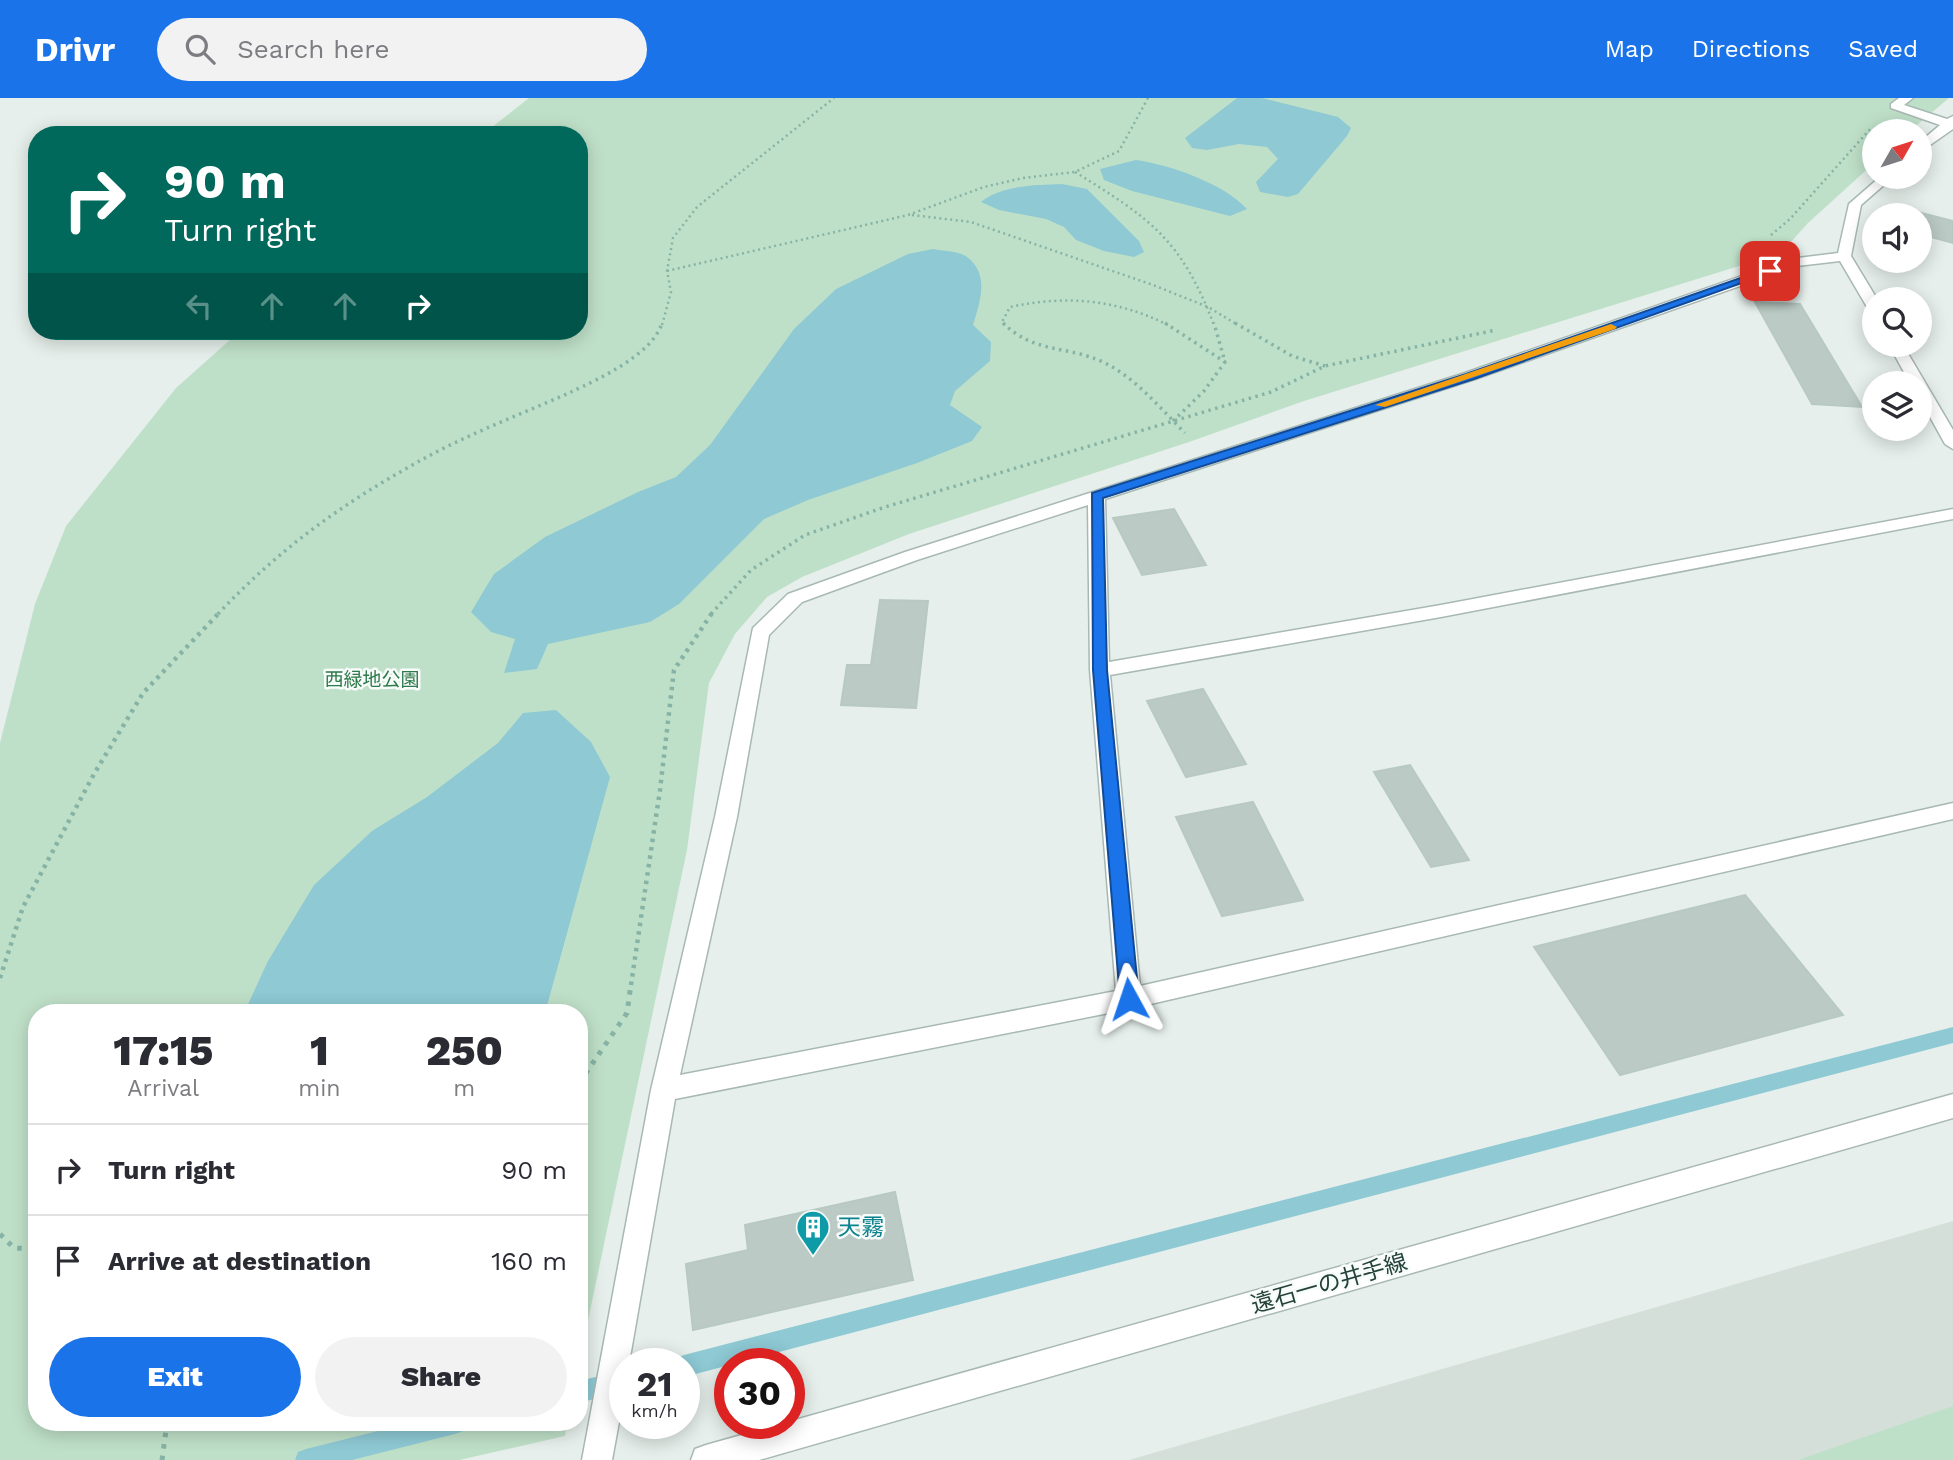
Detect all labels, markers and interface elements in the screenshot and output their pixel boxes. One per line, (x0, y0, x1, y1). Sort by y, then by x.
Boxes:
search box (157, 18, 647, 81)
text: Drivr (35, 30, 115, 69)
icon: search (181, 30, 219, 68)
text: Search here (237, 34, 390, 64)
text: Map (1605, 35, 1654, 63)
text: Directions (1692, 35, 1810, 63)
text: Saved (1848, 35, 1918, 63)
north arrow (1862, 119, 1932, 189)
map controls (1862, 119, 1932, 441)
text: 90 m (164, 152, 286, 210)
icon: right (49, 154, 140, 245)
button: sound (1862, 203, 1932, 273)
text: Turn right (164, 211, 316, 249)
pin (1740, 241, 1800, 301)
icon: arrive (1751, 252, 1789, 290)
icon: left (180, 287, 218, 325)
icon: ahead (253, 287, 291, 325)
icon: ahead (326, 287, 364, 325)
icon: right (399, 287, 437, 325)
button: search (1862, 287, 1932, 357)
button: layers (1862, 371, 1932, 441)
park label: 西緑地公園 (324, 668, 420, 691)
position arrow (1092, 962, 1166, 1036)
text: 17:15 (113, 1026, 213, 1075)
text: 1 (310, 1026, 329, 1075)
text: 250 (426, 1026, 503, 1075)
text: Arrival (127, 1075, 199, 1102)
text: min (298, 1075, 341, 1102)
text: m (453, 1075, 475, 1102)
icon: right (49, 1151, 87, 1189)
text: Turn right (108, 1155, 235, 1185)
text: 90 m (501, 1155, 567, 1185)
building icon: 天霧 (794, 1208, 832, 1257)
place label: 天霧 (838, 1214, 884, 1241)
icon: arrive (49, 1242, 87, 1280)
text: Arrive at destination (108, 1246, 371, 1276)
text: 160 m (491, 1246, 567, 1276)
street label: 遠石一の井手線 (1248, 1248, 1410, 1319)
button: Exit (49, 1337, 301, 1417)
button: Share (315, 1337, 567, 1417)
speed limit sign: 30 (714, 1348, 805, 1439)
text: 21 (637, 1363, 672, 1405)
text: km/h (631, 1400, 678, 1421)

